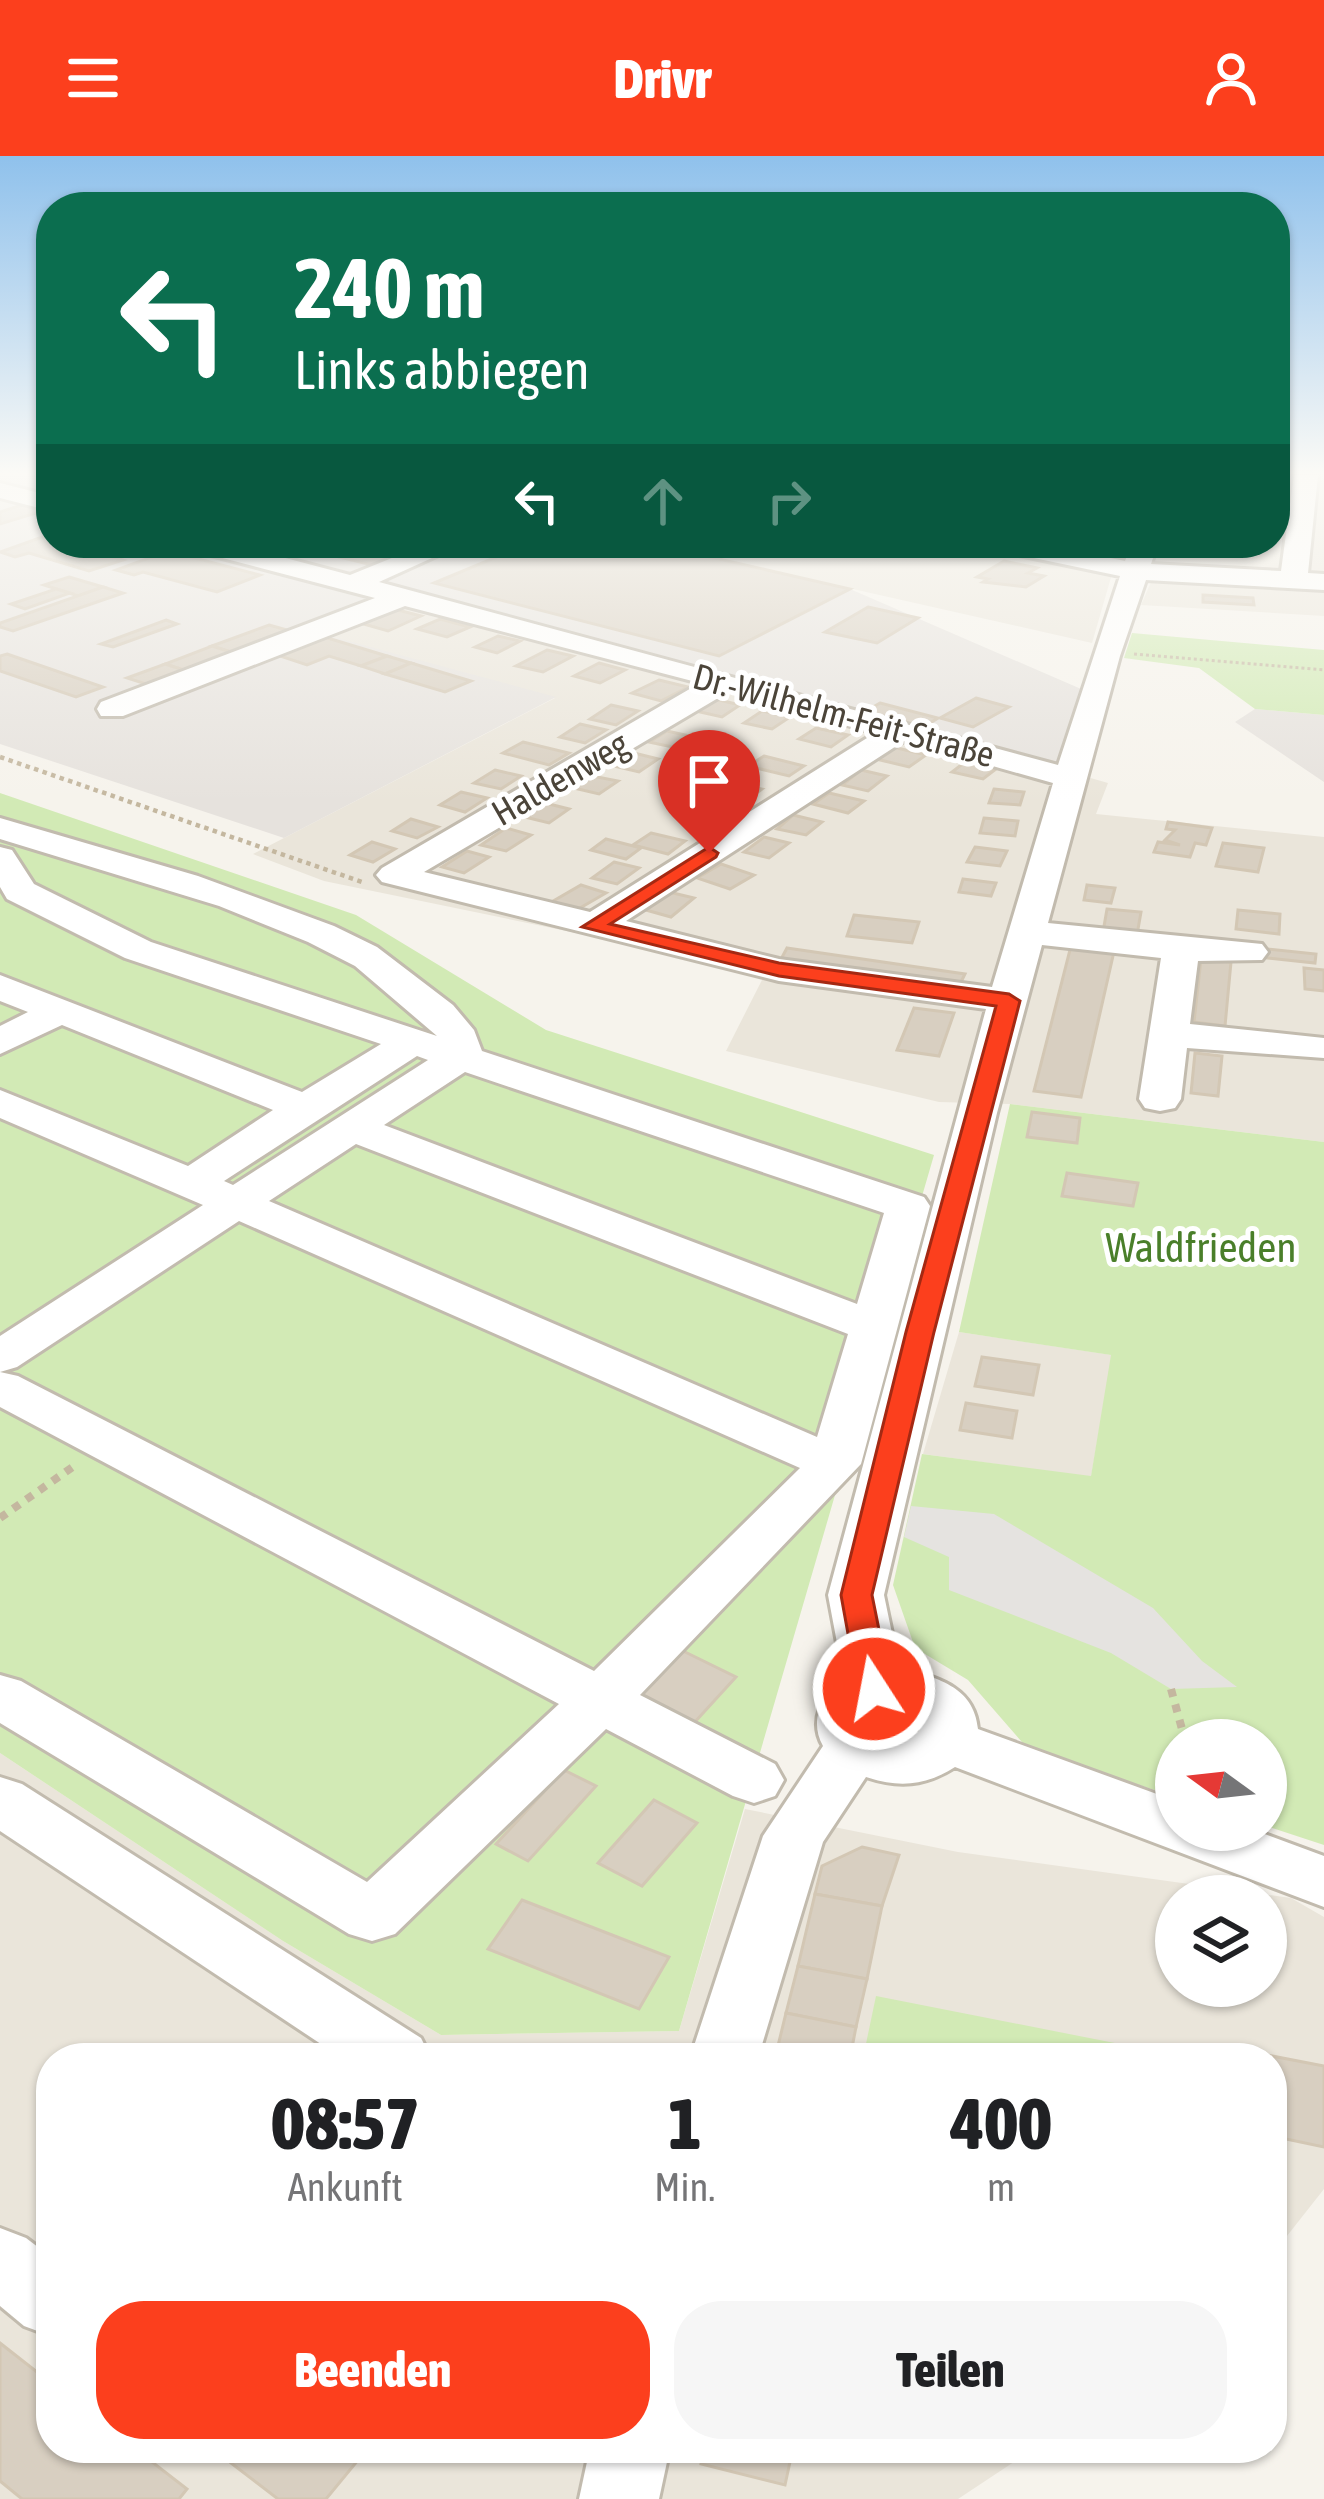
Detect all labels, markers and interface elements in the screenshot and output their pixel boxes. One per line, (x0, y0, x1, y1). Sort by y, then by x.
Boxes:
icon: menu (60, 45, 126, 111)
icon: person (1198, 45, 1264, 111)
text: Drivr (614, 48, 710, 109)
icon: left (96, 240, 252, 396)
text: 240 m (294, 240, 484, 336)
text: Links abbiegen (294, 339, 590, 400)
icon: left (504, 468, 570, 534)
icon: ahead (630, 468, 696, 534)
icon: right (756, 468, 822, 534)
street label: Dr.-Wilhelm-Feit-Straße (689, 655, 999, 775)
street label: Haldenweg (484, 722, 636, 834)
pin (658, 730, 760, 853)
icon: arrive (676, 748, 742, 814)
park label: Waldfrieden (1105, 1223, 1297, 1271)
position arrow (811, 1626, 937, 1752)
north arrow (1155, 1719, 1287, 1851)
map controls (1155, 1719, 1287, 2007)
button: layers (1155, 1875, 1287, 2007)
text: 08:57 (271, 2082, 419, 2164)
text: 1 (668, 2082, 702, 2164)
text: 400 (950, 2082, 1052, 2164)
text: Ankunft (288, 2165, 403, 2209)
text: Min. (654, 2165, 715, 2209)
text: m (987, 2165, 1015, 2209)
button: Beenden (96, 2301, 650, 2439)
button: Teilen (674, 2301, 1227, 2439)

